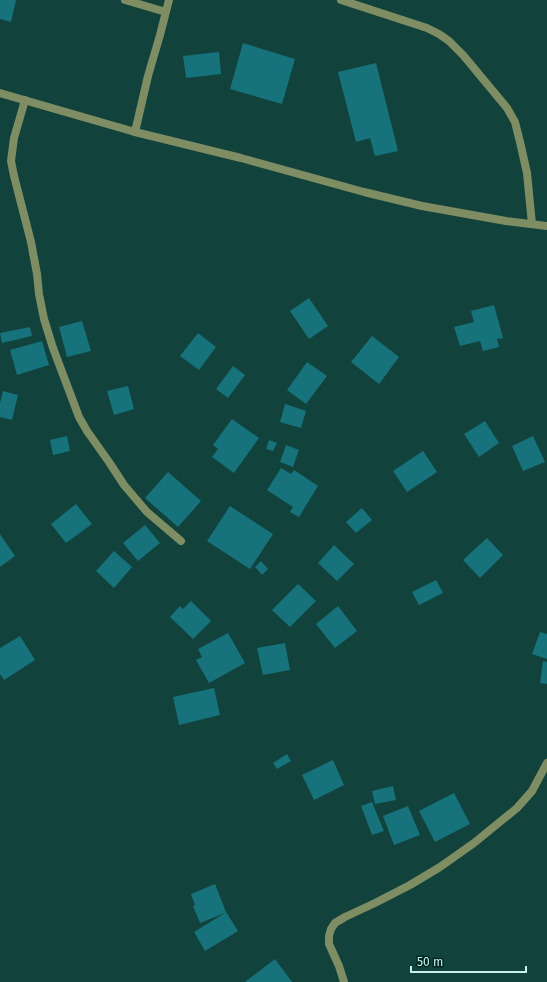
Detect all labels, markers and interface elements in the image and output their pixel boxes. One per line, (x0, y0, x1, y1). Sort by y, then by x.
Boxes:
scale bar (411, 948, 526, 974)
text: 50 m (417, 955, 443, 969)

